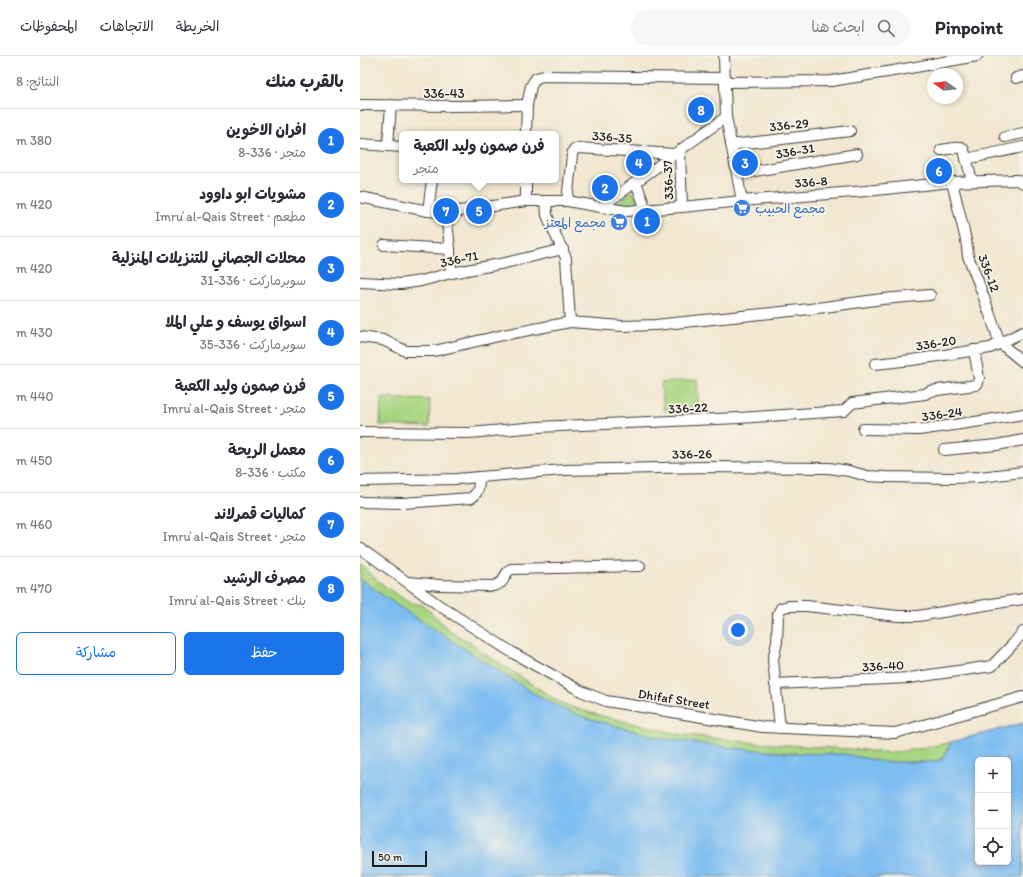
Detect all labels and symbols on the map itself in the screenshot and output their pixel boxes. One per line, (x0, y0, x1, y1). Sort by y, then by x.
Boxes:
north arrow (927, 68, 963, 104)
street label: 336-43 (423, 86, 465, 101)
pin: 8 (688, 95, 714, 125)
street label: 336-29 (768, 115, 810, 135)
street label: 336-35 (591, 128, 633, 146)
street label: 336-31 (774, 140, 816, 162)
pin: 4 (626, 148, 652, 178)
pin: 3 (732, 148, 758, 178)
pin: 6 (926, 156, 952, 186)
street label: 336-37 (660, 159, 676, 200)
pin: 2 (592, 173, 618, 203)
street label: 336-8 (794, 173, 828, 191)
pin: 7 (433, 196, 459, 226)
pin: 5 (466, 196, 492, 226)
supermarket icon: مجمع الحبيب (732, 198, 752, 218)
place label: مجمع الحبيب (755, 201, 825, 219)
pin: 1 (634, 206, 660, 236)
supermarket icon: مجمع المعتز (609, 212, 629, 232)
place label: مجمع المعتز (544, 215, 606, 233)
street label: 336-71 (438, 248, 480, 270)
street label: 336-12 (975, 252, 1003, 294)
street label: 336-20 (915, 332, 957, 354)
street label: 336-22 (668, 399, 708, 417)
street label: 336-24 (921, 404, 963, 424)
street label: 336-26 (672, 446, 712, 462)
your location (728, 620, 748, 640)
street label: 336-40 (862, 657, 904, 675)
street label: Dhifaf Street (637, 686, 711, 712)
scale bar (372, 849, 427, 868)

